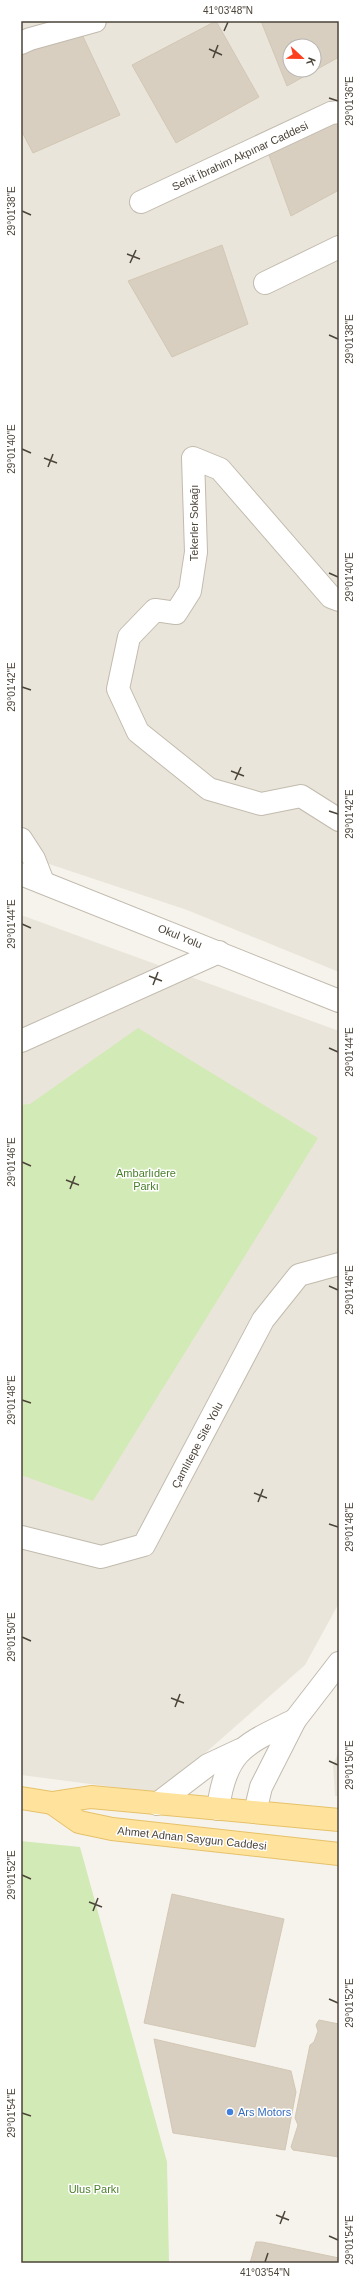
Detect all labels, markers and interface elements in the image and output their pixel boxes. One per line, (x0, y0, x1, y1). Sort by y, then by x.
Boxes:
text: 41°03'48"N (203, 5, 253, 16)
north arrow (282, 38, 322, 78)
text: K (304, 56, 318, 68)
text: 29°01'36"E (344, 76, 355, 126)
street label: Sehit İbrahim Akpınar Caddesi (170, 119, 310, 193)
text: 29°01'38"E (6, 186, 17, 236)
text: 29°01'38"E (344, 314, 355, 364)
text: 29°01'40"E (6, 424, 17, 474)
street label: Tekerler Sokağı (188, 485, 200, 561)
text: 29°01'40"E (344, 552, 355, 602)
text: 29°01'42"E (6, 662, 17, 712)
text: 29°01'42"E (344, 789, 355, 839)
text: 29°01'44"E (6, 899, 17, 949)
street label: Okul Yolu (156, 922, 204, 950)
text: 29°01'44"E (344, 1027, 355, 1077)
text: 29°01'46"E (6, 1137, 17, 1187)
park label: Ambarlıdere Parkı (116, 1167, 176, 1192)
text: 29°01'46"E (344, 1265, 355, 1315)
text: 29°01'48"E (6, 1375, 17, 1425)
street label: Çamlıtepe Site Yolu (169, 1400, 225, 1490)
text: 29°01'48"E (344, 1502, 355, 1552)
text: 29°01'50"E (6, 1612, 17, 1662)
text: 29°01'50"E (344, 1740, 355, 1790)
street label: Ahmet Adnan Saygun Caddesi (117, 1824, 267, 1852)
text: 29°01'52"E (6, 1850, 17, 1900)
text: 29°01'52"E (344, 1978, 355, 2028)
text: 29°01'54"E (6, 2088, 17, 2138)
place label: Ars Motors (238, 2106, 292, 2118)
marker: Ars Motors (225, 2107, 235, 2117)
park label: Ulus Parkı (69, 2183, 119, 2195)
text: 29°01'54"E (344, 2215, 355, 2265)
text: 41°03'54"N (240, 2267, 290, 2278)

